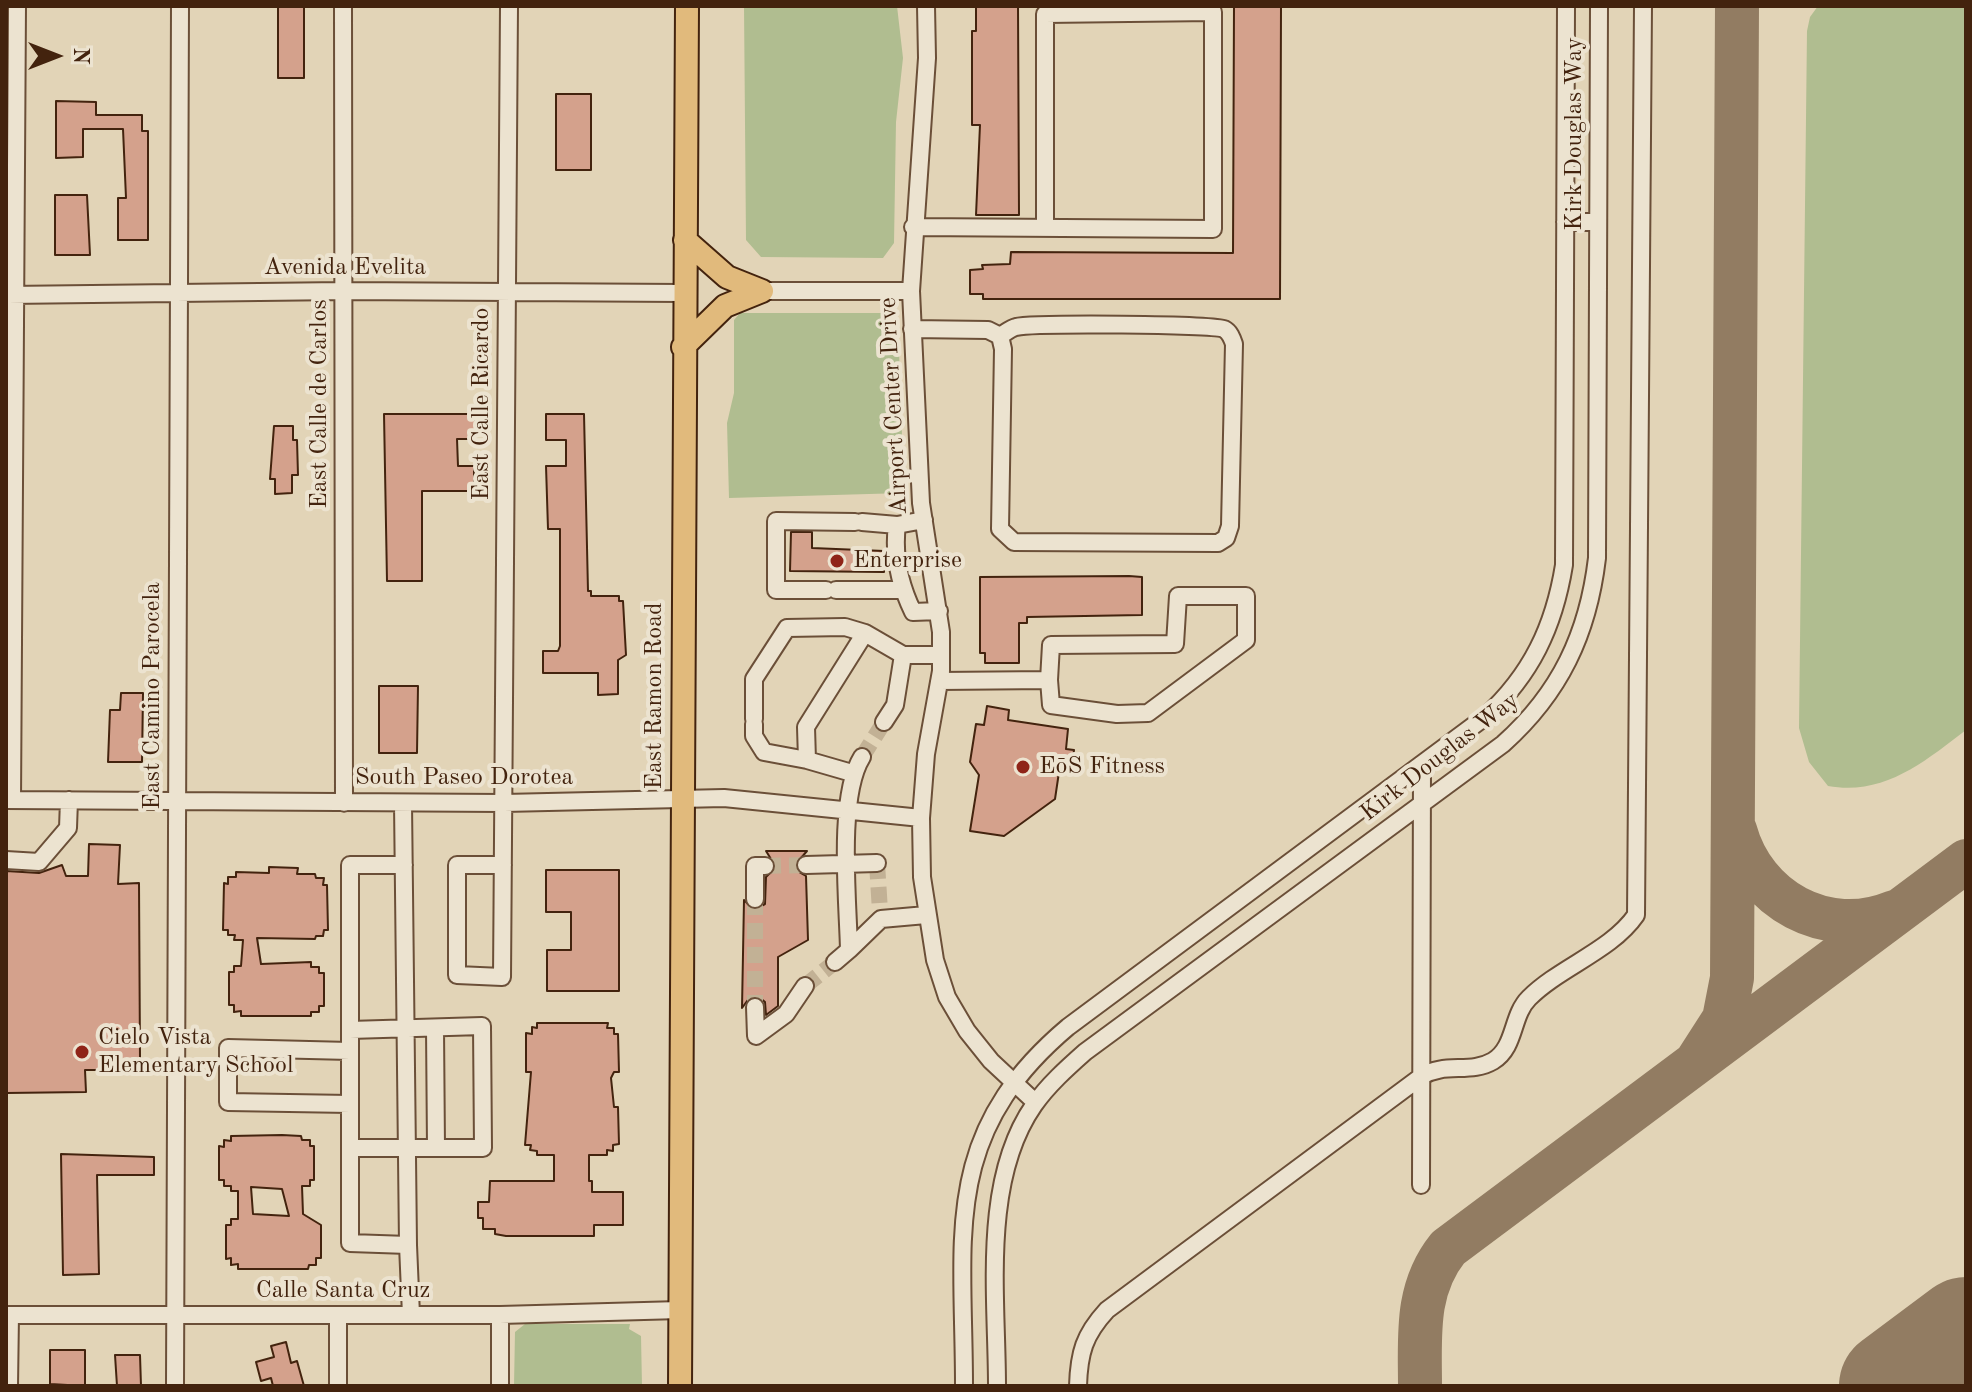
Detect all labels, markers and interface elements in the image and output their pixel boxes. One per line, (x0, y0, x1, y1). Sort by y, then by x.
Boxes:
north arrow (16, 16, 96, 96)
street label: Kirk Douglas Way (1561, 37, 1589, 231)
text: N (69, 48, 91, 64)
street label: Avenida Evelita (264, 254, 426, 282)
street label: Airport Center Drive (874, 297, 914, 515)
street label: East Calle de Carlos (306, 299, 334, 509)
street label: East Calle Ricardo (468, 308, 496, 500)
place label: Enterprise (853, 547, 962, 575)
marker: Enterprise (828, 552, 846, 570)
street label: East Camino Parocela (139, 582, 167, 810)
street label: East Ramon Road (641, 602, 669, 790)
street label: Kirk Douglas Way (1355, 686, 1525, 828)
place label: EōS Fitness (1039, 753, 1165, 781)
marker: EōS Fitness (1014, 758, 1032, 776)
street label: South Paseo Dorotea (355, 764, 573, 792)
place label: Cielo Vista Elementary School (98, 1024, 293, 1080)
marker: Cielo Vista Elementary School (73, 1043, 91, 1061)
street label: Calle Santa Cruz (256, 1277, 430, 1305)

